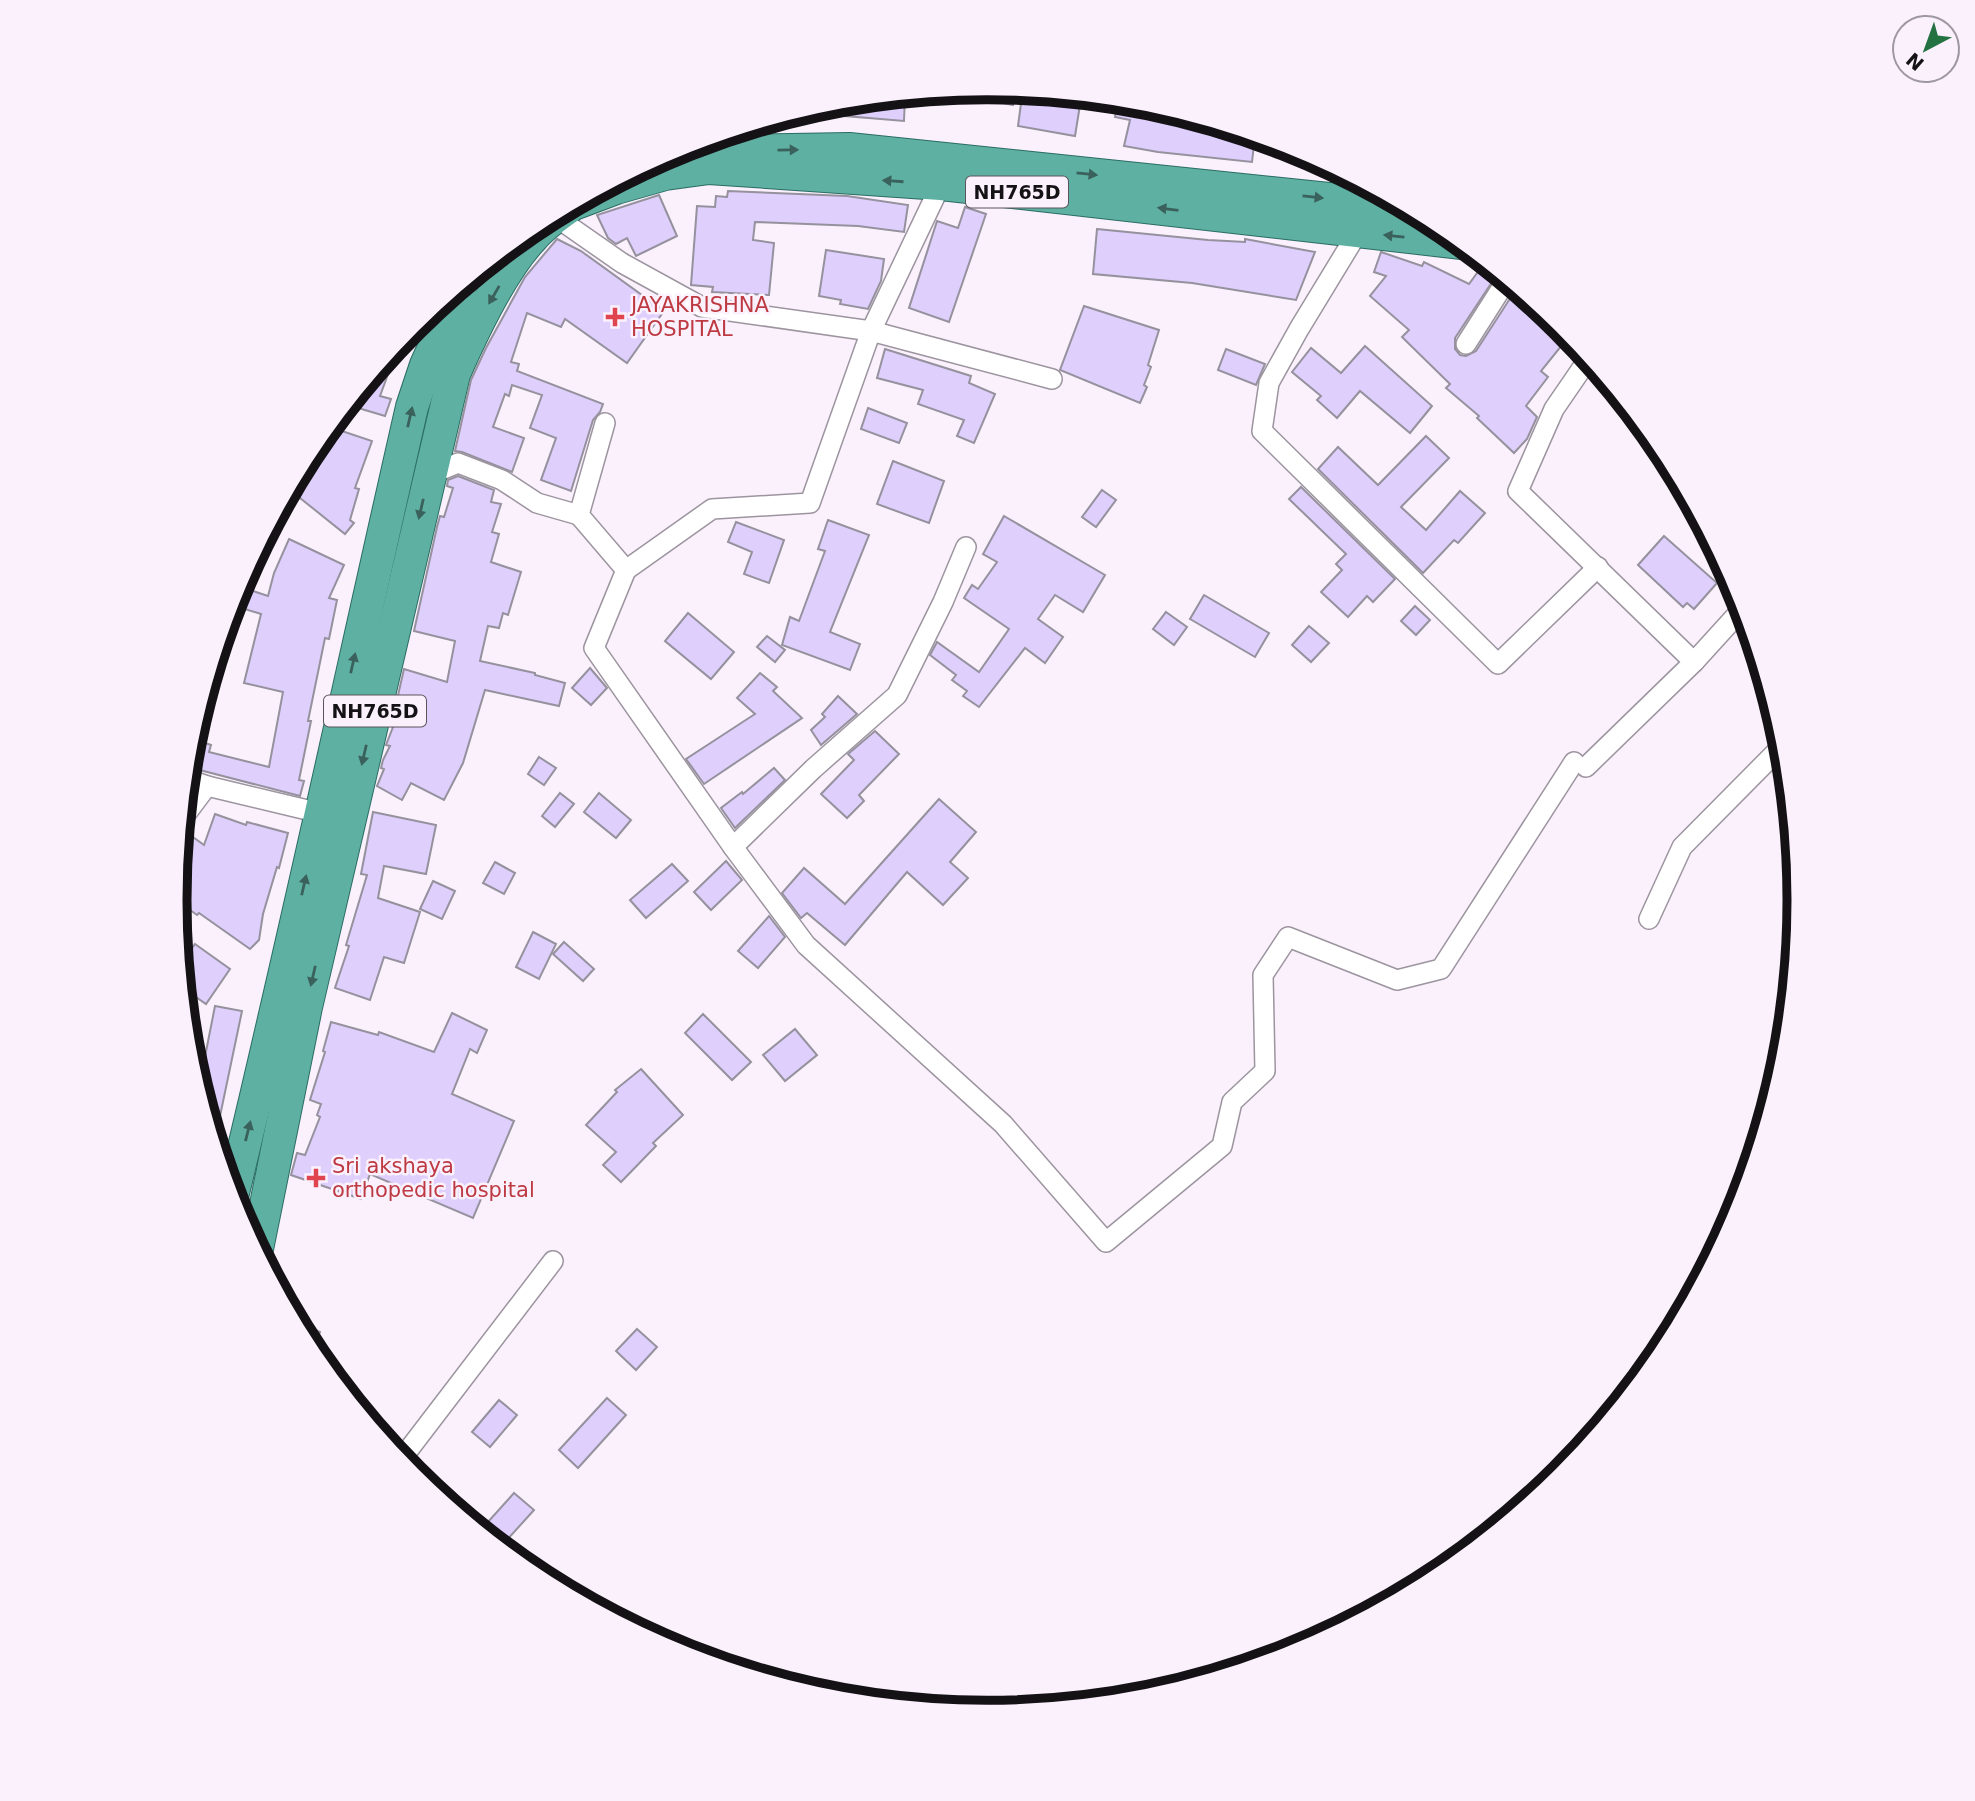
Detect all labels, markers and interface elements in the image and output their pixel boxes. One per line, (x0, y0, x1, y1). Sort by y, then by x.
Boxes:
north arrow (1891, 14, 1961, 84)
text: N (1902, 48, 1928, 75)
one-way arrow (777, 144, 799, 155)
one-way arrow (1076, 168, 1098, 179)
one-way arrow (882, 175, 904, 186)
road number: NH765D (966, 176, 1068, 208)
one-way arrow (1303, 192, 1325, 203)
one-way arrow (1157, 203, 1179, 214)
one-way arrow (1383, 230, 1405, 241)
one-way arrow (488, 286, 500, 305)
place label: JAYAKRISHNA HOSPITAL (629, 293, 770, 341)
marker: JAYAKRISHNA HOSPITAL (605, 307, 625, 327)
one-way arrow (404, 406, 415, 428)
one-way arrow (416, 498, 427, 520)
one-way arrow (348, 652, 359, 674)
road number: NH765D (324, 696, 426, 726)
one-way arrow (359, 744, 370, 766)
one-way arrow (298, 874, 309, 896)
one-way arrow (307, 965, 318, 987)
one-way arrow (243, 1119, 254, 1141)
place label: Sri akshaya orthopedic hospital (332, 1154, 535, 1202)
marker: Sri akshaya orthopedic hospital (306, 1168, 326, 1188)

